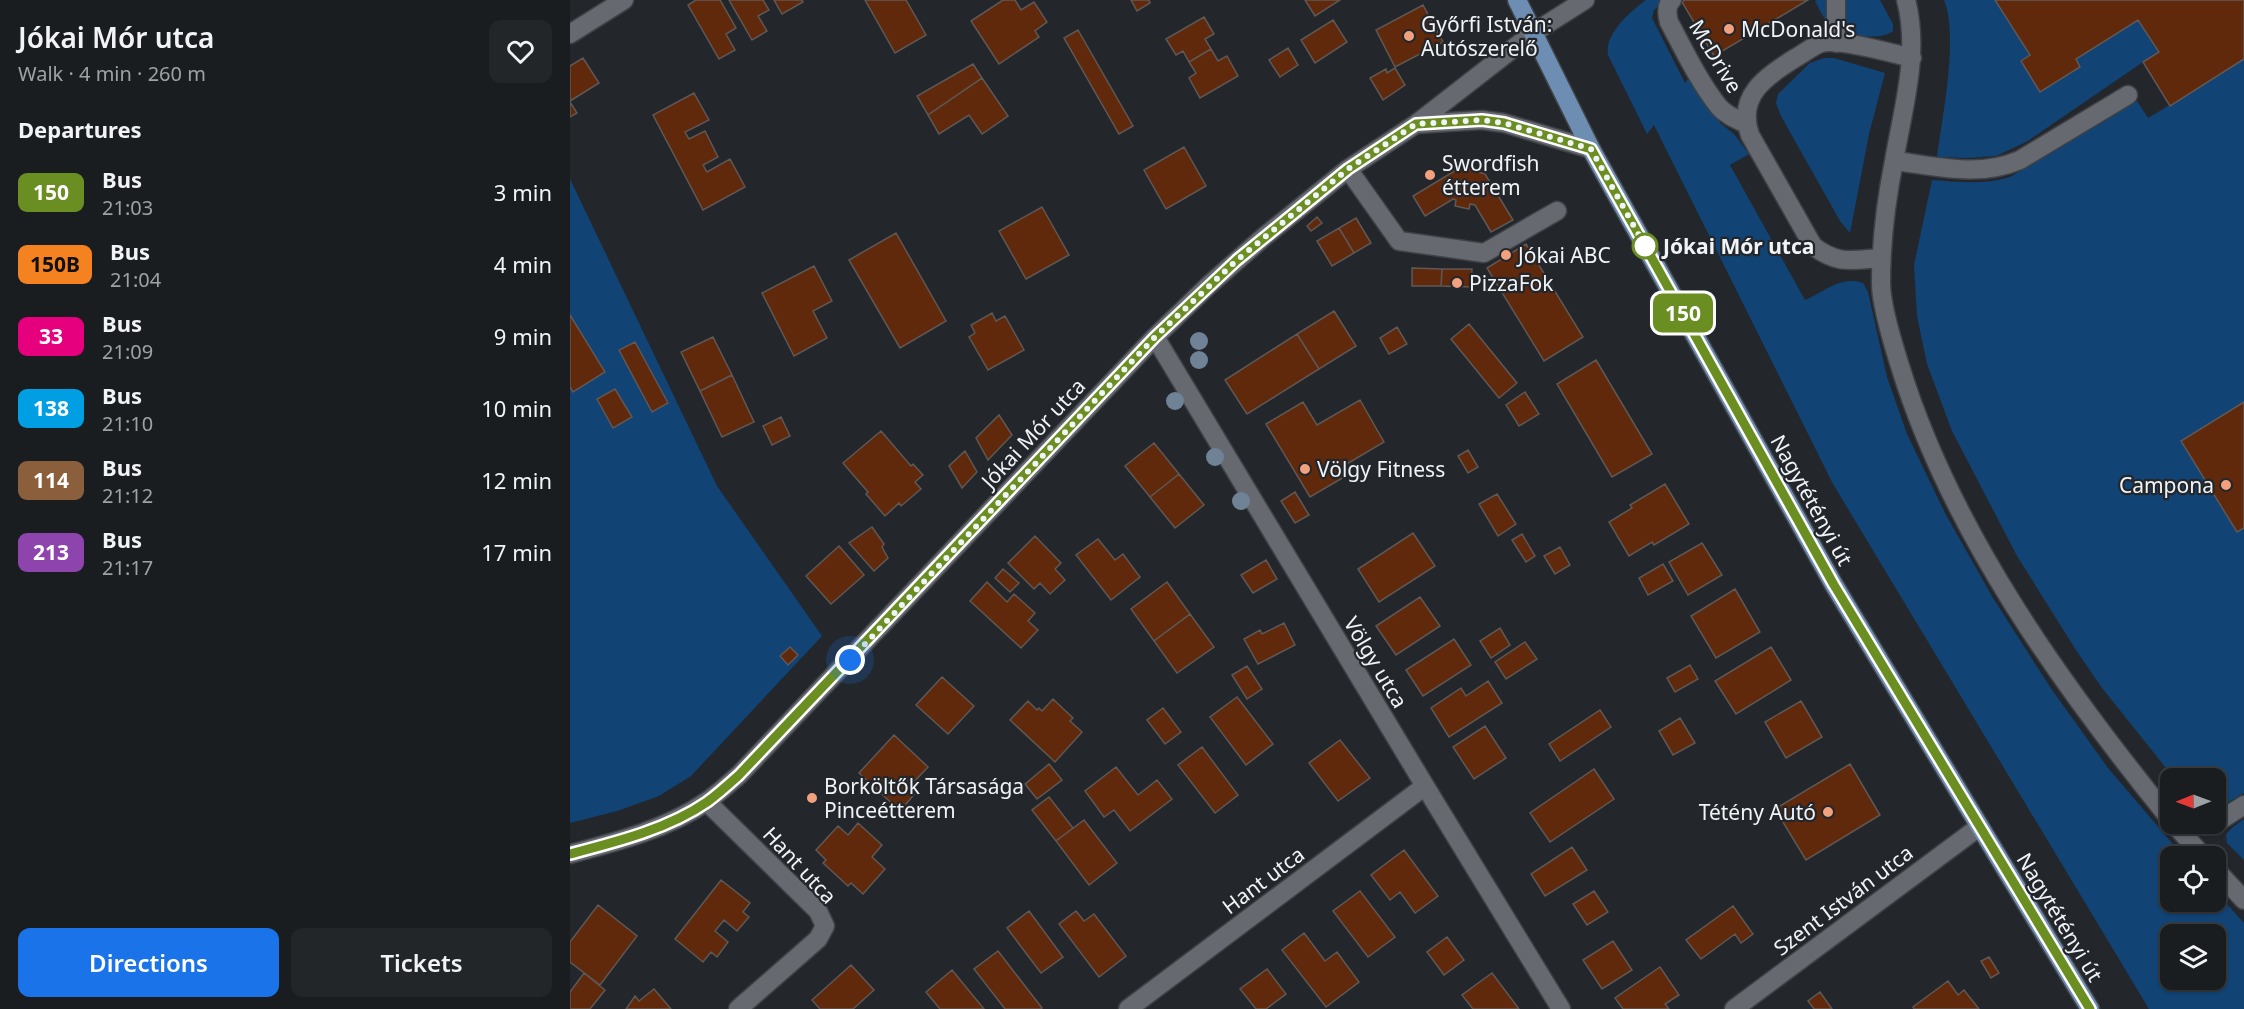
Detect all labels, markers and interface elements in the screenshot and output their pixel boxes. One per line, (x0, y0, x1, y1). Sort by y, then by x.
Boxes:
place label: Győrfi István: Autószerelő (1421, 10, 1552, 62)
street label: McDrive (1683, 14, 1749, 98)
place label: McDonald's (1741, 15, 1855, 43)
text: Jókai Mór utca (18, 18, 214, 56)
button: heart (489, 20, 552, 83)
marker: McDonald's (1722, 22, 1736, 36)
marker: Győrfi István: Autószerelő (1402, 29, 1416, 43)
text: Walk · 4 min · 260 m (18, 60, 206, 87)
text: Departures (18, 114, 142, 144)
place label: Swordfish étterem (1442, 149, 1540, 201)
text: Bus (102, 164, 142, 194)
marker: Swordfish étterem (1423, 168, 1437, 182)
text: 3 min (494, 177, 552, 207)
text: 150 (33, 178, 69, 206)
text: 21:03 (102, 194, 153, 221)
place label: Jókai Mór utca (1661, 232, 1814, 260)
marker: Jókai Mór utca (1632, 233, 1658, 259)
text: Bus (110, 236, 150, 266)
place label: Jókai ABC (1516, 241, 1611, 269)
marker: Jókai ABC (1499, 248, 1513, 262)
text: 4 min (494, 249, 552, 279)
text: 150B (30, 250, 80, 278)
text: 21:04 (110, 266, 161, 293)
place label: PizzaFok (1469, 269, 1554, 297)
marker: PizzaFok (1450, 276, 1464, 290)
line badge: 150 (1648, 294, 1718, 332)
text: 150 (1665, 299, 1701, 327)
text: Bus (102, 308, 142, 338)
text: 9 min (494, 321, 552, 351)
text: 33 (39, 322, 63, 350)
text: 21:09 (102, 338, 153, 365)
street label: Jókai Mór utca (973, 372, 1091, 495)
text: Bus (102, 380, 142, 410)
text: 10 min (481, 393, 552, 423)
text: 138 (33, 394, 69, 422)
text: 21:10 (102, 410, 153, 437)
street label: Nagytétényi út (1765, 430, 1860, 571)
text: Bus (102, 452, 142, 482)
place label: Völgy Fitness (1317, 455, 1445, 483)
marker: Völgy Fitness (1298, 462, 1312, 476)
text: 12 min (481, 465, 552, 495)
text: 114 (33, 466, 69, 494)
place label: Campona (2119, 471, 2214, 499)
marker: Campona (2219, 478, 2233, 492)
text: 21:12 (102, 482, 153, 509)
text: Bus (102, 524, 142, 554)
text: 17 min (481, 537, 552, 567)
text: 213 (33, 538, 69, 566)
text: 21:17 (102, 554, 153, 581)
street label: Völgy utca (1338, 611, 1414, 713)
your location (835, 645, 865, 675)
north arrow (2160, 768, 2226, 834)
map controls (2160, 768, 2226, 990)
place label: Borköltők Társasága Pinceétterem (824, 772, 1024, 824)
marker: Borköltők Társasága Pinceétterem (805, 791, 819, 805)
place label: Tétény Autó (1699, 798, 1816, 826)
marker: Tétény Autó (1821, 805, 1835, 819)
street label: Hant utca (757, 820, 843, 910)
street label: Szent István utca (1768, 838, 1918, 962)
street label: Hant utca (1216, 840, 1310, 920)
button: locate (2160, 846, 2226, 912)
street label: Nagytétényi út (2011, 847, 2110, 987)
button: layers (2160, 924, 2226, 990)
button: Directions (18, 928, 279, 997)
button: Tickets (291, 928, 552, 997)

